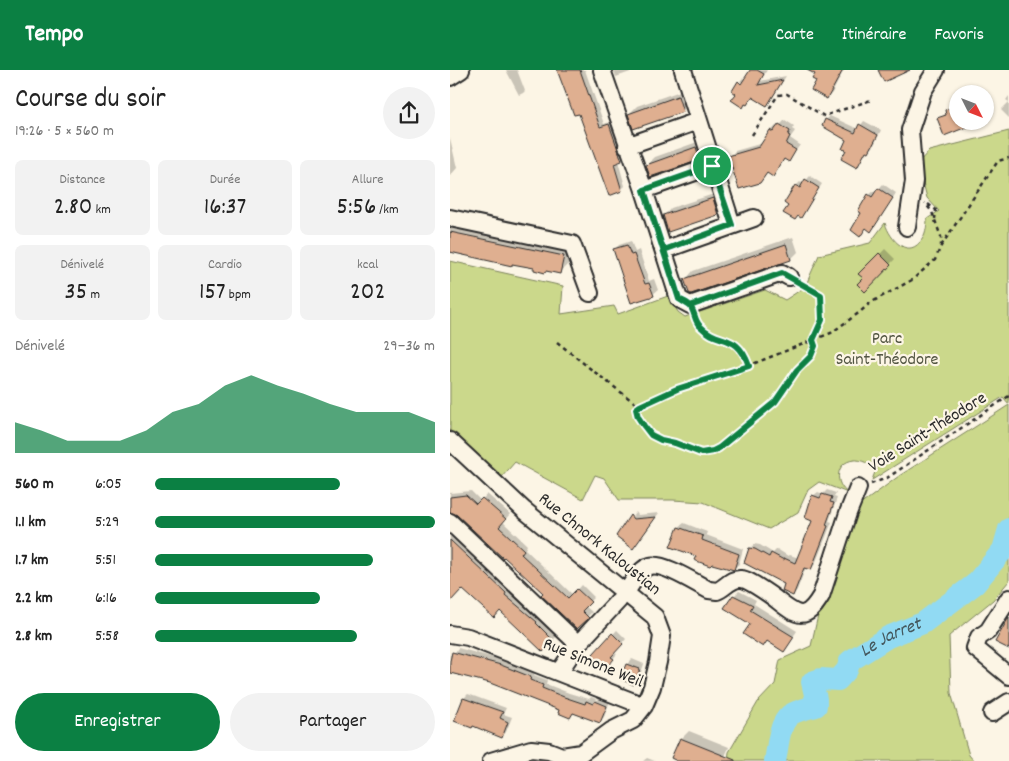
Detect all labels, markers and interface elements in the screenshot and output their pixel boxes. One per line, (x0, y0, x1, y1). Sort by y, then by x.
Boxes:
text: Tempo (25, 18, 83, 52)
text: Carte (775, 23, 814, 48)
text: Itinéraire (842, 23, 906, 48)
text: Favoris (934, 23, 984, 48)
text: Course du soir (15, 81, 166, 121)
north arrow (949, 85, 994, 130)
map controls (949, 85, 994, 130)
button: share (383, 87, 435, 139)
text: 19:26 · 5 × 560 m (15, 120, 114, 143)
pin (691, 145, 733, 187)
icon: arrive (698, 152, 726, 180)
text: Distance (59, 170, 105, 190)
text: Durée (210, 170, 240, 190)
text: Allure (352, 170, 384, 190)
text: 2.80 (54, 190, 92, 226)
text: 16:37 (204, 190, 246, 226)
text: 5:56 (337, 190, 376, 226)
text: km (92, 200, 111, 220)
text: /km (376, 200, 399, 220)
text: Dénivelé (61, 255, 104, 275)
text: Cardio (208, 255, 242, 275)
text: kcal (357, 255, 378, 275)
text: 35 (65, 275, 87, 311)
text: 157 (199, 275, 226, 311)
text: 202 (350, 275, 385, 311)
text: m (87, 285, 100, 305)
text: bpm (226, 285, 251, 305)
park label: Parc Saint-Théodore (835, 327, 939, 373)
text: Dénivelé (15, 335, 65, 358)
text: 29–36 m (383, 335, 435, 358)
street label: Voie Saint-Théodore (864, 387, 992, 479)
text: 560 m (15, 473, 54, 496)
text: 6:05 (95, 473, 122, 496)
street label: Rue Chnork Kaloustian (532, 488, 666, 602)
text: 1.1 km (15, 511, 46, 534)
text: 5:29 (95, 511, 119, 534)
text: 1.7 km (15, 549, 49, 572)
text: 5:51 (95, 549, 116, 572)
text: 2.2 km (15, 587, 53, 610)
text: 6:16 (95, 587, 117, 610)
water label: Le Jarret (855, 611, 927, 665)
text: 2.8 km (15, 625, 52, 648)
text: 5:58 (95, 625, 119, 648)
street label: Rue Simone Weil (539, 632, 648, 696)
button: Enregistrer (15, 693, 220, 751)
button: Partager (230, 693, 435, 751)

